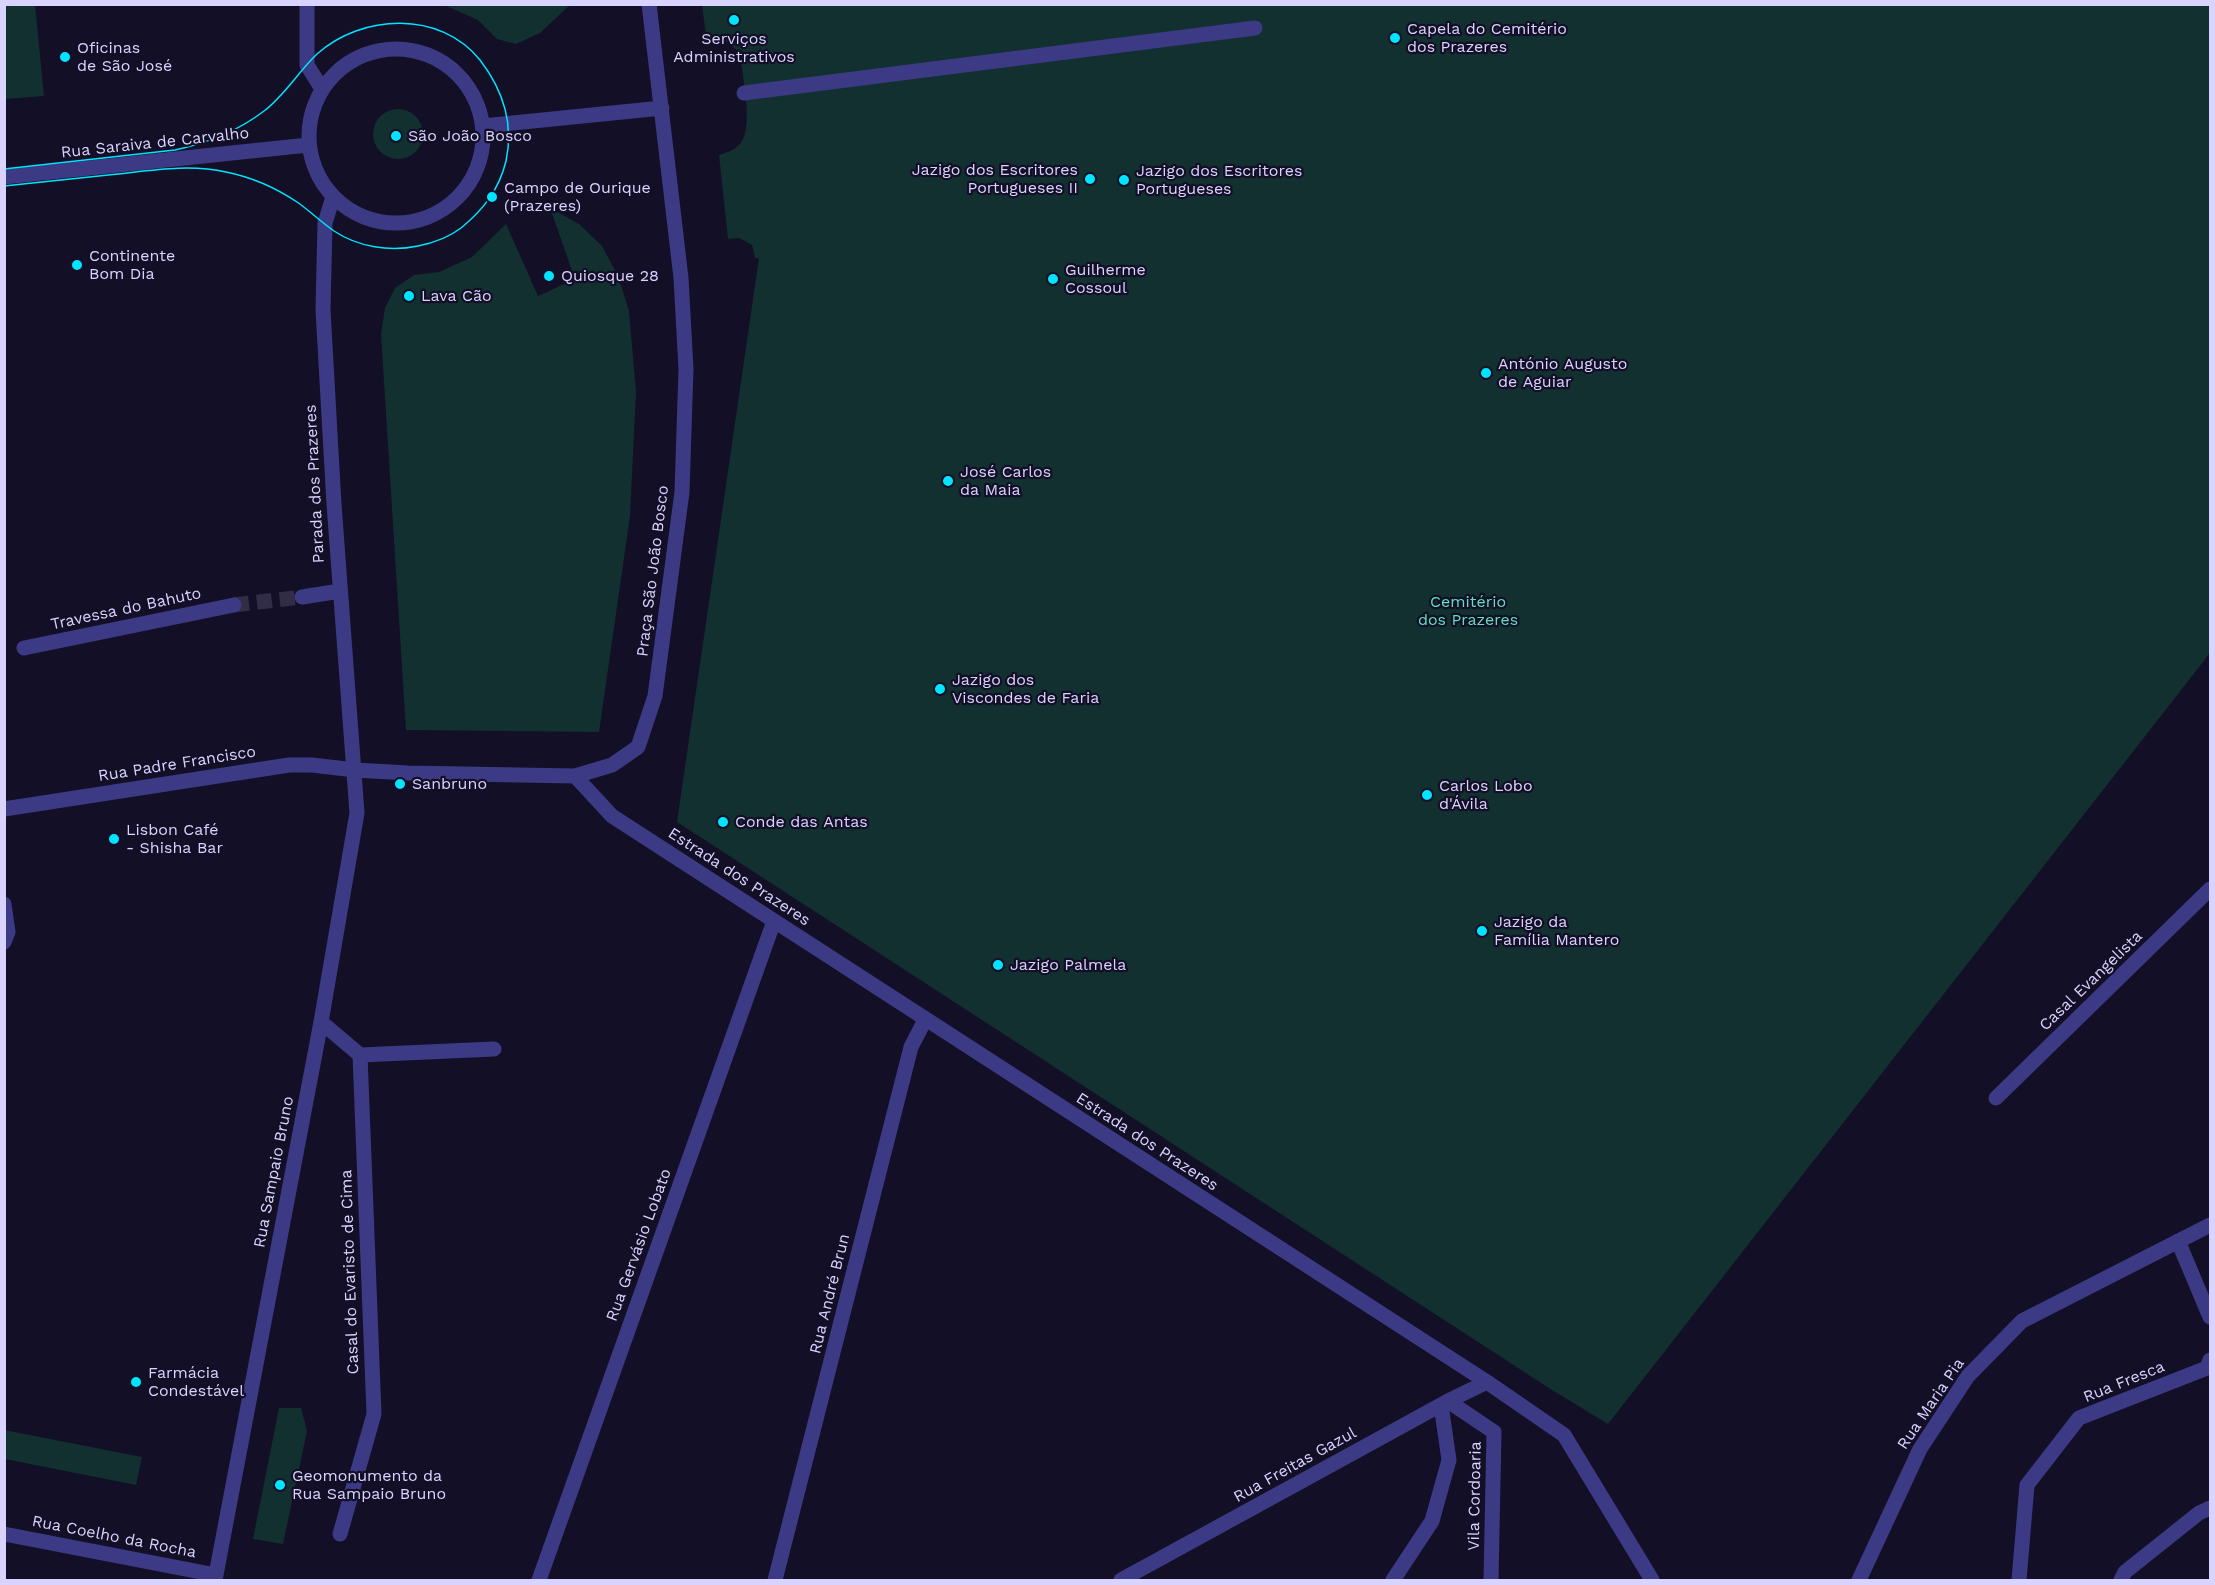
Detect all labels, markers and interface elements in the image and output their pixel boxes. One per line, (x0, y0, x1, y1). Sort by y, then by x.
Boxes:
marker: Serviços Administrativos (727, 13, 741, 27)
place label: Capela do Cemitério dos Prazeres (1407, 19, 1567, 57)
place label: Serviços Administrativos (673, 29, 795, 67)
marker: Capela do Cemitério dos Prazeres (1388, 31, 1402, 45)
place label: Oficinas de São José (77, 38, 172, 76)
marker: Oficinas de São José (58, 50, 72, 64)
street label: Rua Saraiva de Carvalho (60, 124, 250, 162)
place label: São João Bosco (408, 126, 532, 146)
marker: São João Bosco (389, 129, 403, 143)
place label: Jazigo dos Escritores Portugueses II (912, 160, 1078, 198)
place label: Jazigo dos Escritores Portugueses (1136, 161, 1302, 199)
marker: Jazigo dos Escritores Portugueses II (1083, 172, 1097, 186)
marker: Jazigo dos Escritores Portugueses (1117, 173, 1131, 187)
place label: Campo de Ourique (Prazeres) (504, 178, 651, 216)
marker: Campo de Ourique (Prazeres) (485, 190, 499, 204)
place label: Continente Bom Dia (89, 246, 175, 284)
marker: Continente Bom Dia (70, 258, 84, 272)
place label: Guilherme Cossoul (1065, 260, 1146, 298)
place label: Quiosque 28 (561, 266, 659, 286)
marker: Quiosque 28 (542, 269, 556, 283)
marker: Guilherme Cossoul (1046, 272, 1060, 286)
place label: Lava Cão (421, 286, 492, 306)
marker: Lava Cão (402, 289, 416, 303)
place label: António Augusto de Aguiar (1498, 354, 1627, 392)
marker: António Augusto de Aguiar (1479, 366, 1493, 380)
street label: Parada dos Prazeres (301, 404, 329, 564)
place label: José Carlos da Maia (960, 462, 1051, 500)
marker: José Carlos da Maia (941, 474, 955, 488)
street label: Praça São João Bosco (633, 484, 673, 658)
street label: Travessa do Bahuto (49, 584, 203, 634)
park label: Cemitério dos Prazeres (1418, 592, 1518, 630)
place label: Jazigo dos Viscondes de Faria (952, 670, 1099, 708)
marker: Jazigo dos Viscondes de Faria (933, 682, 947, 696)
street label: Rua Padre Francisco (97, 742, 257, 786)
place label: Sanbruno (412, 774, 487, 794)
place label: Carlos Lobo d'Ávila (1439, 776, 1533, 814)
marker: Sanbruno (393, 777, 407, 791)
marker: Carlos Lobo d'Ávila (1420, 788, 1434, 802)
place label: Conde das Antas (735, 812, 868, 832)
marker: Conde das Antas (716, 815, 730, 829)
place label: Lisbon Café - Shisha Bar (126, 820, 223, 858)
street label: Estrada dos Prazeres (664, 824, 814, 930)
marker: Lisbon Café - Shisha Bar (107, 832, 121, 846)
place label: Jazigo da Família Mantero (1494, 912, 1619, 950)
marker: Jazigo da Família Mantero (1475, 924, 1489, 938)
street label: Casal Evangelista (2036, 927, 2146, 1035)
place label: Jazigo Palmela (1010, 955, 1126, 975)
marker: Jazigo Palmela (991, 958, 1005, 972)
street label: Estrada dos Prazeres (1072, 1089, 1222, 1195)
street label: Rua Sampaio Bruno (250, 1095, 298, 1249)
street label: Rua Gervásio Lobato (602, 1166, 676, 1324)
street label: Casal do Evaristo de Cima (337, 1169, 363, 1375)
street label: Rua André Brun (806, 1232, 854, 1356)
street label: Rua Maria Pia (1893, 1355, 1969, 1453)
street label: Rua Fresca (2081, 1357, 2167, 1407)
place label: Farmácia Condestável (148, 1363, 244, 1401)
marker: Farmácia Condestável (129, 1375, 143, 1389)
street label: Rua Freitas Gazul (1230, 1423, 1360, 1507)
street label: Vila Cordoaria (1464, 1441, 1486, 1551)
place label: Geomonumento da Rua Sampaio Bruno (292, 1466, 446, 1504)
marker: Geomonumento da Rua Sampaio Bruno (273, 1478, 287, 1492)
street label: Rua Coelho da Rocha (30, 1512, 198, 1562)

